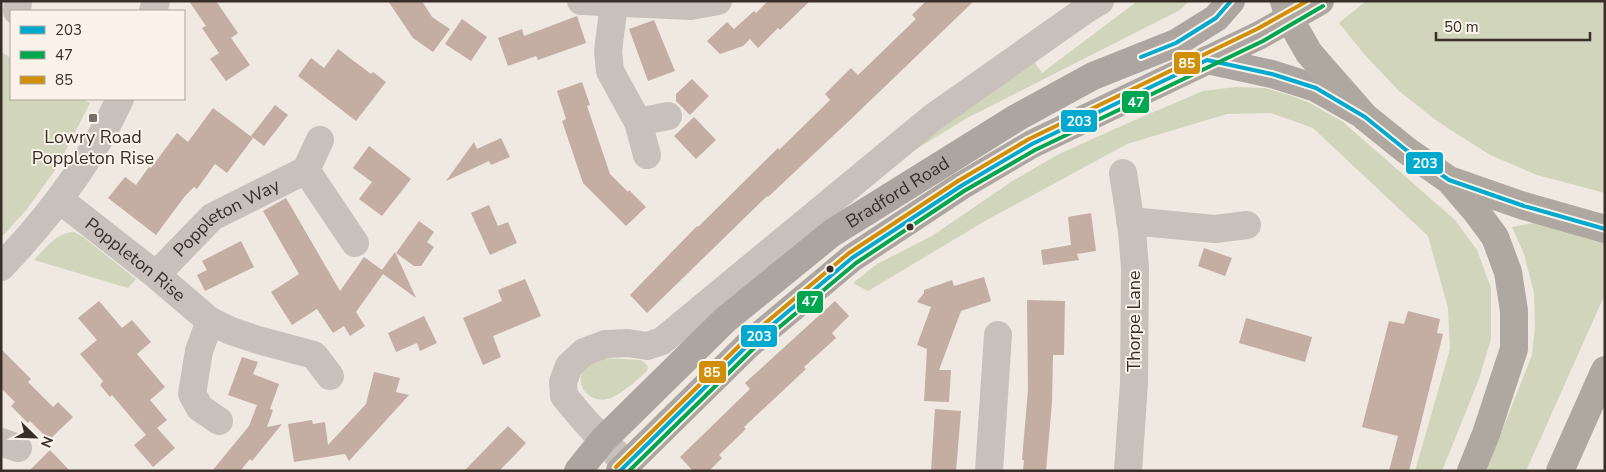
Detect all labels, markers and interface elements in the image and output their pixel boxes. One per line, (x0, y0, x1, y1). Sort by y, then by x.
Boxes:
legend (10, 10, 185, 100)
scale bar (1436, 10, 1590, 42)
text: 50 m (1444, 17, 1479, 37)
text: 203 (55, 20, 82, 40)
text: 47 (55, 45, 73, 65)
line badge: 85 (1173, 51, 1201, 75)
text: 85 (1179, 54, 1195, 73)
text: 85 (55, 70, 73, 90)
line badge: 47 (1121, 90, 1150, 114)
text: 47 (1128, 93, 1144, 112)
line badge: 203 (1060, 109, 1098, 133)
marker: Lowry Road Poppleton Rise (87, 112, 99, 124)
text: 203 (1066, 112, 1092, 131)
place label: Lowry Road Poppleton Rise (32, 125, 154, 170)
street label: Bradford Road (841, 151, 954, 234)
line badge: 203 (1405, 151, 1444, 175)
text: 203 (1412, 154, 1438, 173)
street label: Poppleton Way (168, 173, 284, 262)
street label: Poppleton Rise (80, 212, 191, 307)
unlabelled marker (905, 222, 915, 232)
unlabelled marker (825, 264, 835, 274)
street label: Thorpe Lane (1122, 270, 1146, 372)
line badge: 47 (796, 290, 824, 314)
text: 47 (802, 292, 818, 311)
line badge: 203 (740, 324, 778, 348)
text: 203 (746, 327, 772, 346)
line badge: 85 (698, 360, 727, 384)
text: 85 (704, 363, 720, 382)
north arrow (10, 412, 60, 462)
text: N (36, 433, 57, 450)

